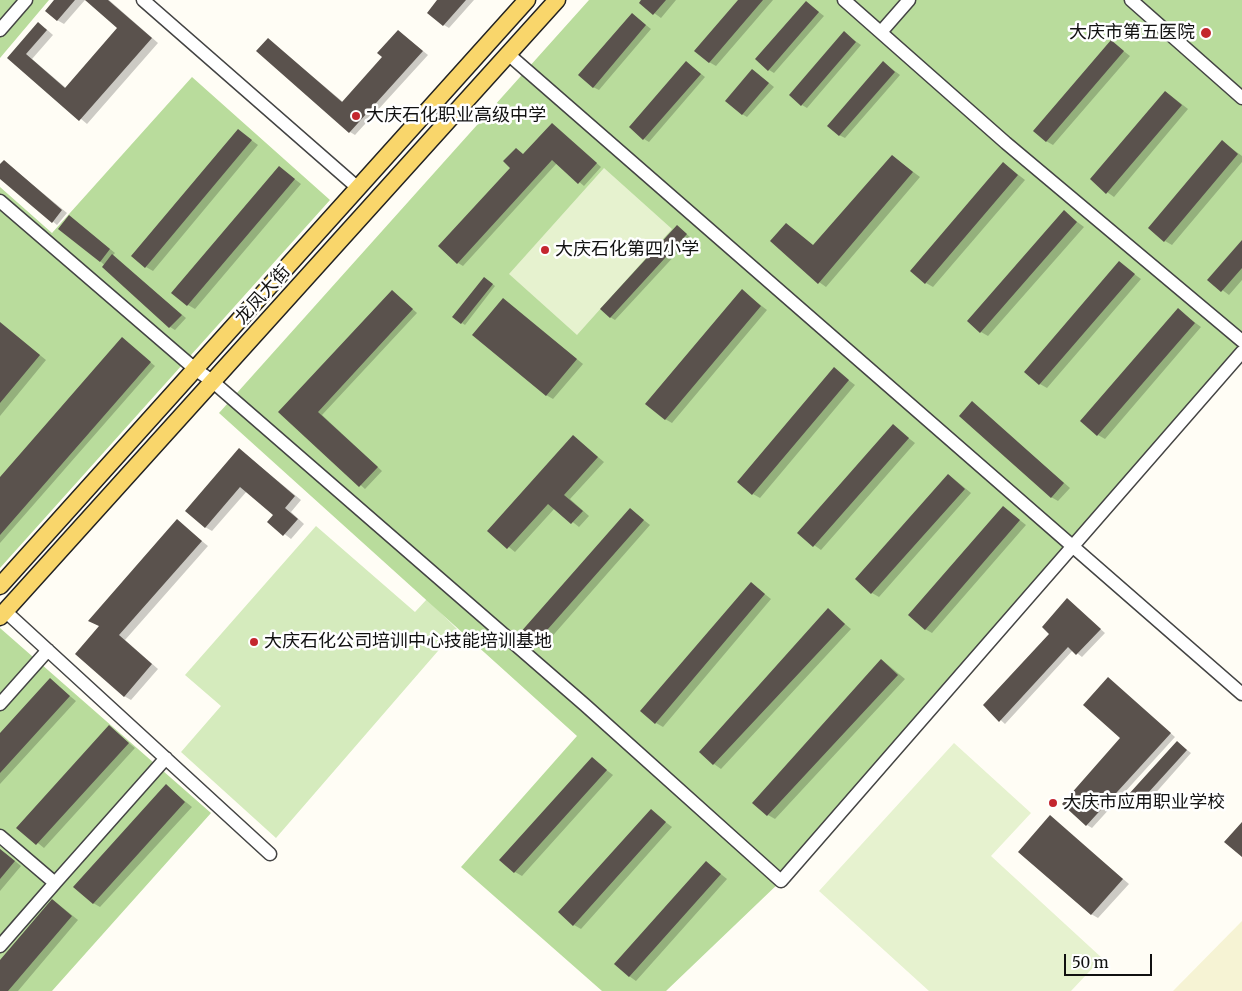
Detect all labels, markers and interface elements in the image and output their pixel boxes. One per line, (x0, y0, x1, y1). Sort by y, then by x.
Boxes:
place label: 大庆市第五医院 (1069, 22, 1195, 44)
marker: 大庆市第五医院 (1199, 26, 1213, 40)
place label: 大庆石化职业高级中学 (366, 105, 546, 127)
marker: 大庆石化职业高级中学 (350, 110, 362, 122)
place label: 大庆石化第四小学 (555, 239, 699, 261)
marker: 大庆石化第四小学 (539, 244, 551, 256)
street label: 龙凤大街 (231, 261, 295, 329)
place label: 大庆石化公司培训中心技能培训基地 (264, 631, 552, 653)
marker: 大庆石化公司培训中心技能培训基地 (248, 636, 260, 648)
place label: 大庆市应用职业学校 (1063, 792, 1225, 814)
marker: 大庆市应用职业学校 (1047, 797, 1059, 809)
scale bar (1067, 944, 1154, 976)
text: 50 m (1072, 953, 1109, 972)

